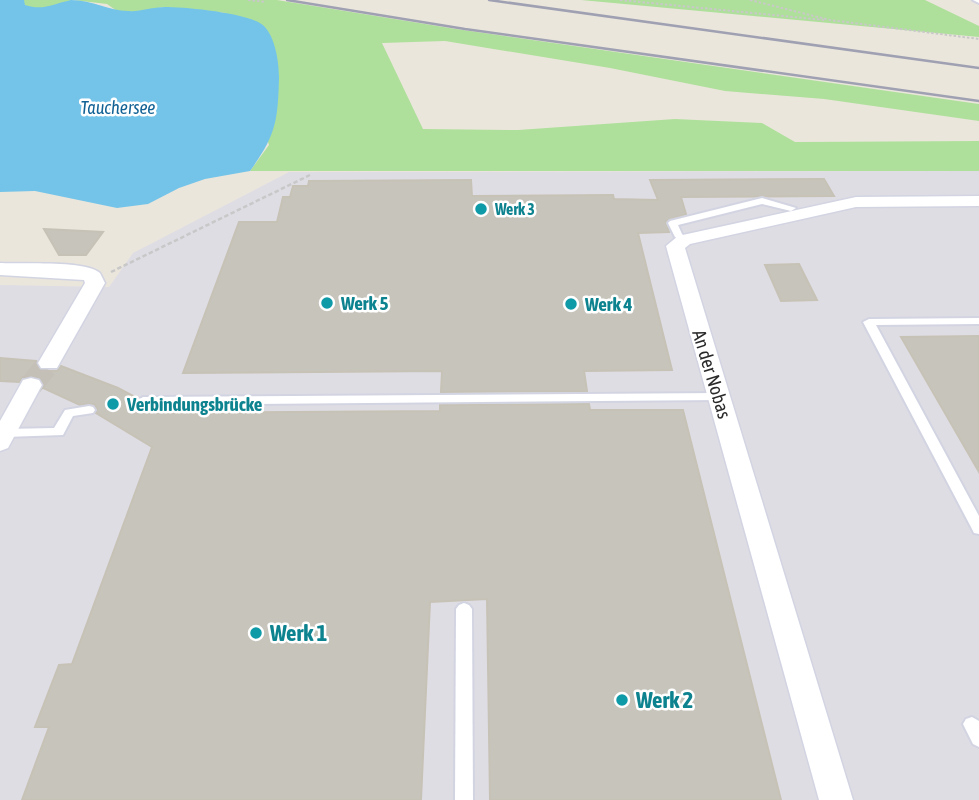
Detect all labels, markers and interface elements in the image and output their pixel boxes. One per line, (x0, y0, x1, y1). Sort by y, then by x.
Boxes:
water label: Tauchersee (80, 97, 156, 118)
place label: Werk 3 (494, 200, 535, 218)
marker: Werk 3 (473, 201, 489, 217)
place label: Werk 5 (340, 292, 388, 314)
place label: Werk 4 (584, 293, 632, 315)
marker: Werk 5 (319, 295, 335, 311)
marker: Werk 4 (563, 296, 579, 312)
street label: An der Nobas (688, 327, 736, 421)
place label: Verbindungsbrücke (126, 393, 263, 415)
marker: Verbindungsbrücke (105, 396, 121, 412)
place label: Werk 1 (269, 620, 327, 646)
marker: Werk 1 (248, 625, 264, 641)
place label: Werk 2 (635, 687, 693, 713)
marker: Werk 2 (614, 692, 630, 708)

